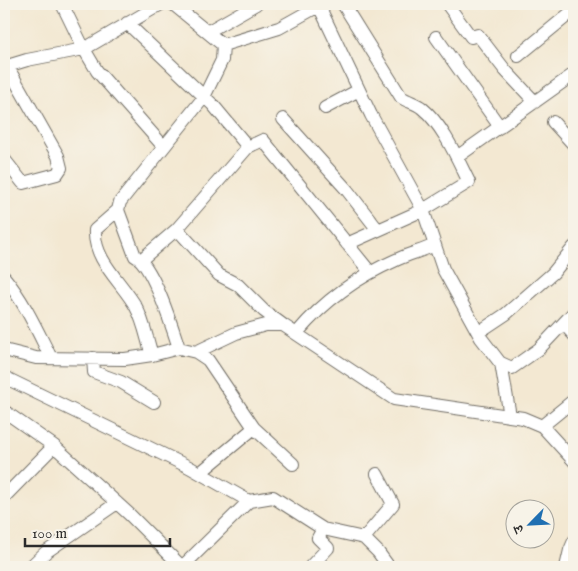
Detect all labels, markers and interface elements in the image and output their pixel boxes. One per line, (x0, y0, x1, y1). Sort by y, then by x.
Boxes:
north arrow (506, 498, 556, 548)
scale bar (25, 516, 170, 548)
text: उ (509, 521, 529, 537)
text: 100 m (32, 524, 68, 543)

